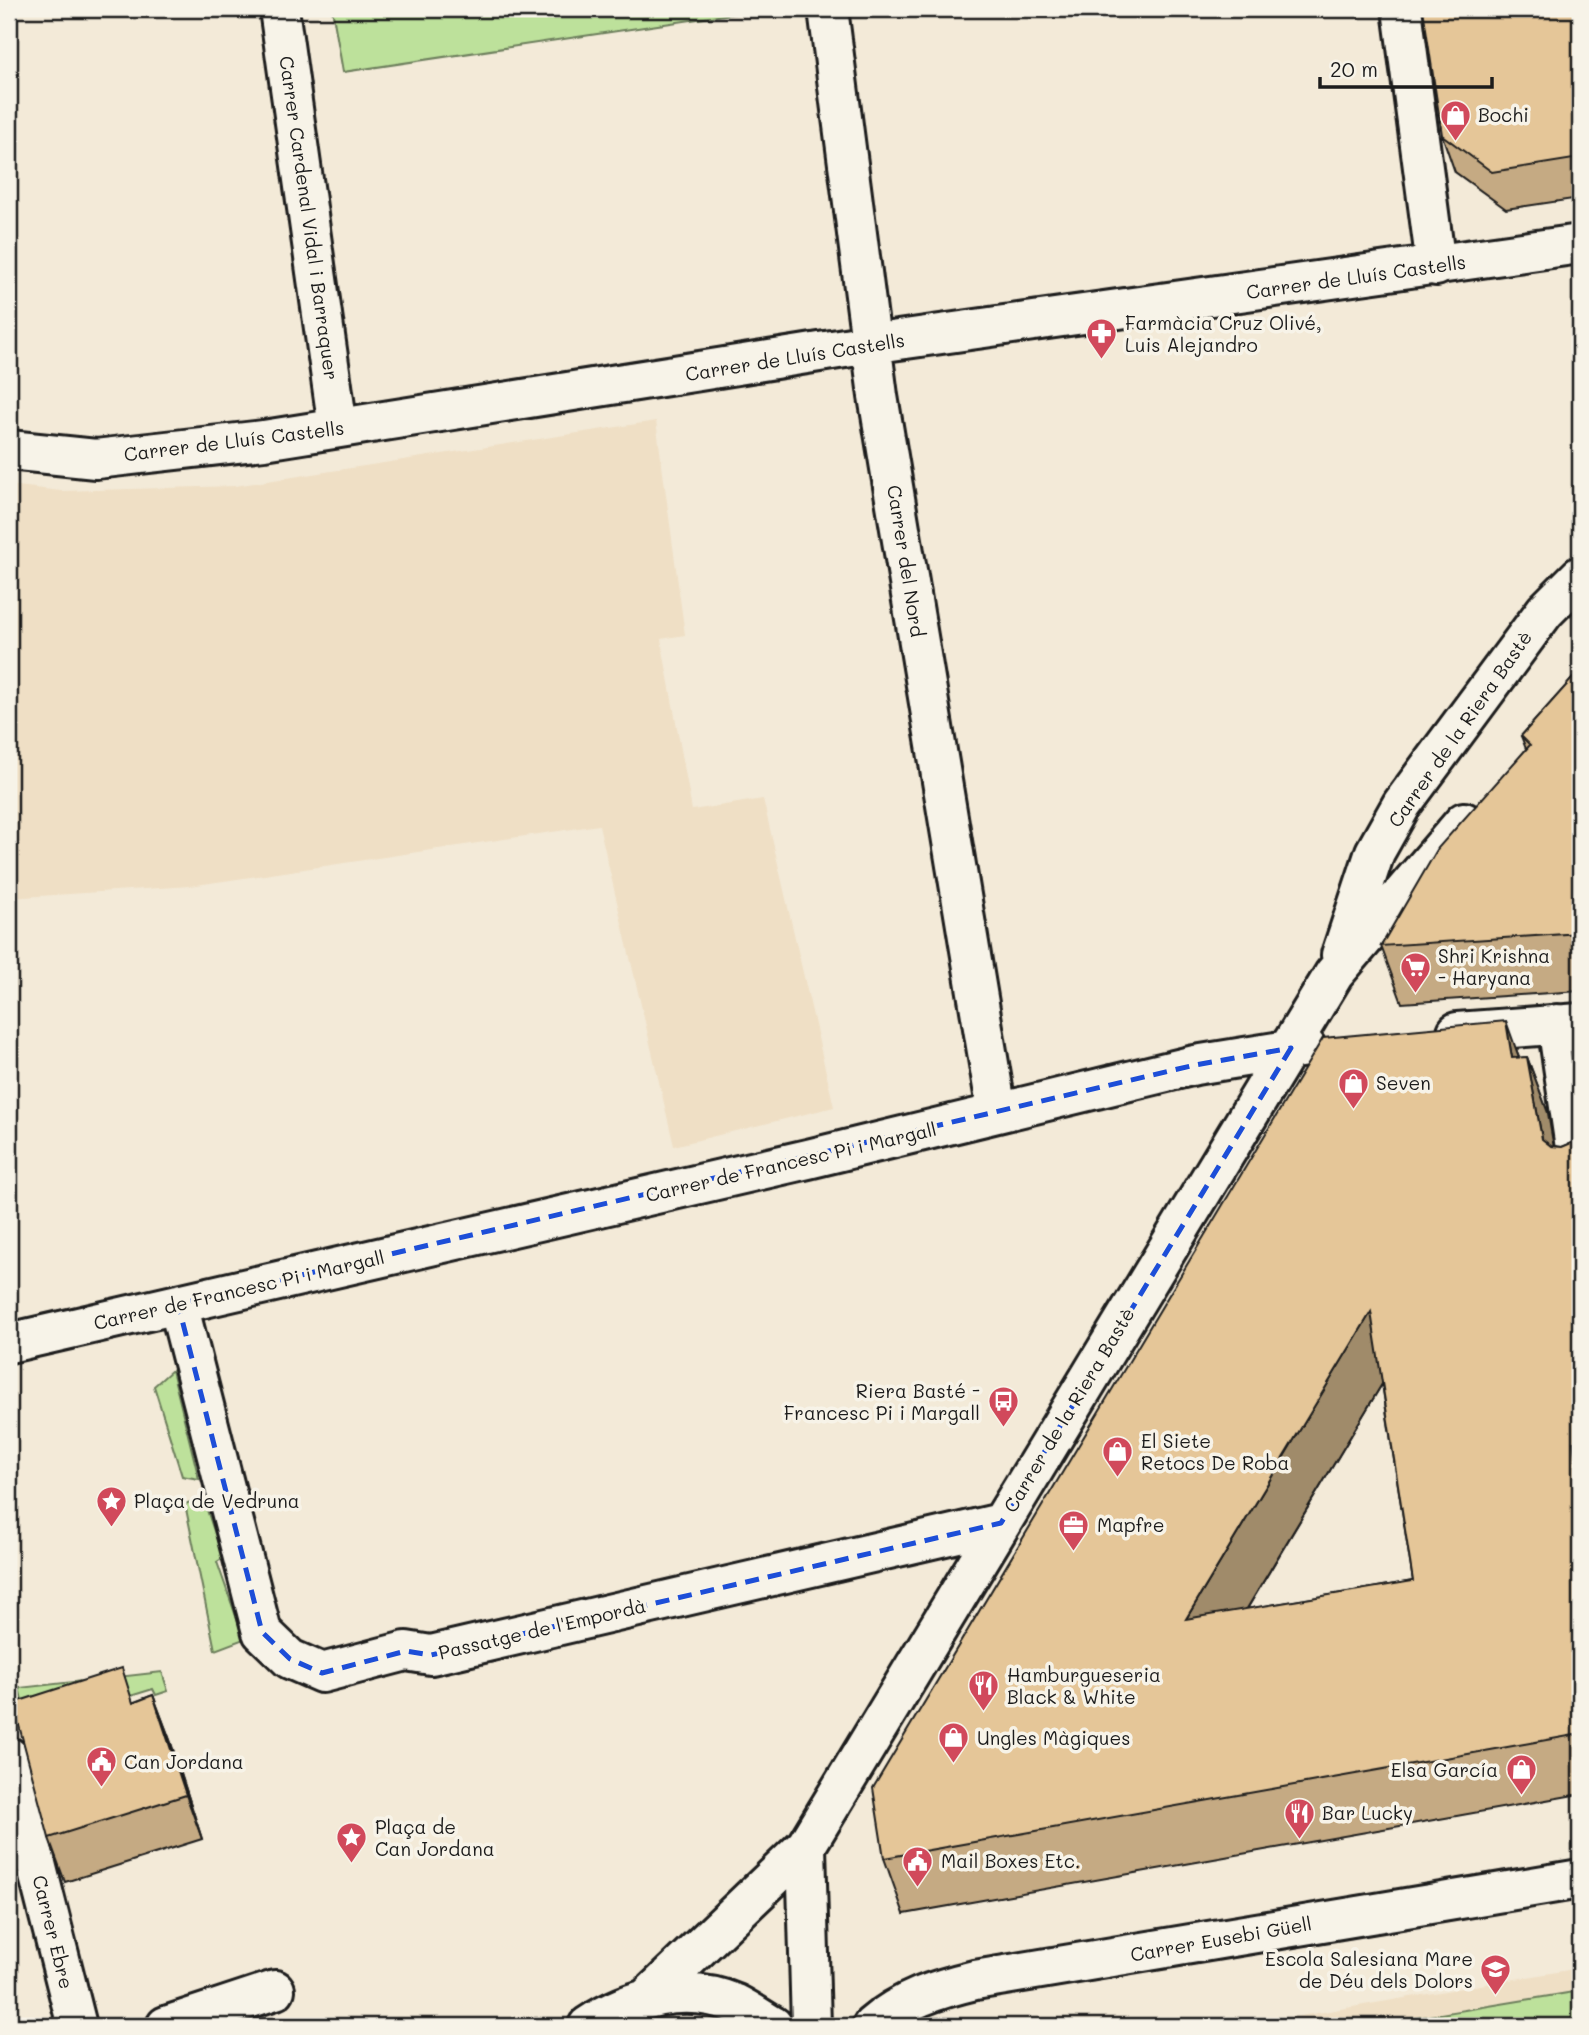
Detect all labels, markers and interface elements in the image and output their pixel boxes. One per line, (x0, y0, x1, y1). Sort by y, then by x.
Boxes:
scale bar (1320, 46, 1491, 90)
street label: Carrer Cardenal Vidal i Barraquer (274, 54, 345, 382)
text: 20 m (1330, 55, 1378, 82)
shop icon: Bochi (1438, 98, 1472, 142)
place label: Bochi (1478, 102, 1529, 127)
street label: Carrer de Lluís Castells (1244, 249, 1467, 304)
place label: Farmàcia Cruz Olivé, Luis Alejandro (1125, 310, 1322, 357)
pharmacy icon: Farmàcia Cruz Olivé, Luis Alejandro (1085, 317, 1119, 361)
street label: Carrer de Lluís Castells (683, 327, 906, 386)
street label: Carrer de Lluís Castells (122, 415, 345, 466)
street label: Carrer del Nord (882, 483, 931, 639)
street label: Carrer de la Riera Bastè (1382, 625, 1537, 832)
place label: Shri Krishna - Haryana (1438, 943, 1550, 990)
supermarket icon: Shri Krishna - Haryana (1398, 950, 1432, 994)
shop icon: Seven (1336, 1066, 1370, 1110)
place label: Seven (1376, 1070, 1431, 1095)
street label: Carrer de Francesc Pi i Margall (643, 1116, 939, 1207)
street label: Carrer de Francesc Pi i Margall (91, 1244, 387, 1335)
street label: Carrer de la Riera Bastè (997, 1303, 1140, 1517)
place label: Riera Basté - Francesc Pi i Margall (784, 1378, 980, 1425)
bus stop icon: Riera Basté - Francesc Pi i Margall (986, 1385, 1020, 1429)
place label: El Siete Retocs De Roba (1141, 1428, 1289, 1475)
shop icon: El Siete Retocs De Roba (1101, 1435, 1135, 1479)
place icon: Plaça de Vedruna (94, 1484, 128, 1528)
place label: Plaça de Vedruna (134, 1488, 300, 1513)
office icon: Mapfre (1057, 1508, 1091, 1552)
place label: Mapfre (1097, 1512, 1164, 1537)
street label: Passatge de l'Empordà (436, 1592, 648, 1665)
place label: Hamburgueseria Black & White (1007, 1662, 1161, 1709)
restaurant icon: Hamburgueseria Black & White (967, 1669, 1001, 1713)
shop icon: Ungles Màgiques (937, 1721, 971, 1765)
place label: Ungles Màgiques (977, 1725, 1130, 1750)
public building icon: Can Jordana (84, 1745, 118, 1789)
place label: Can Jordana (124, 1749, 244, 1774)
shop icon: Elsa García (1504, 1753, 1538, 1797)
place label: Elsa García (1391, 1757, 1498, 1782)
restaurant icon: Bar Lucky (1282, 1796, 1316, 1840)
place label: Bar Lucky (1322, 1800, 1413, 1825)
place label: Plaça de Can Jordana (375, 1814, 495, 1861)
place icon: Plaça de Can Jordana (335, 1821, 369, 1865)
public building icon: Mail Boxes Etc. (901, 1844, 935, 1888)
place label: Mail Boxes Etc. (941, 1848, 1081, 1873)
street label: Carrer Ebre (27, 1873, 80, 1991)
street label: Carrer Eusebi Güell (1128, 1910, 1314, 1967)
place label: Escola Salesiana Mare de Déu dels Dolors (1265, 1946, 1473, 1993)
school or university icon: Escola Salesiana Mare de Déu dels Dolors (1479, 1953, 1513, 1997)

